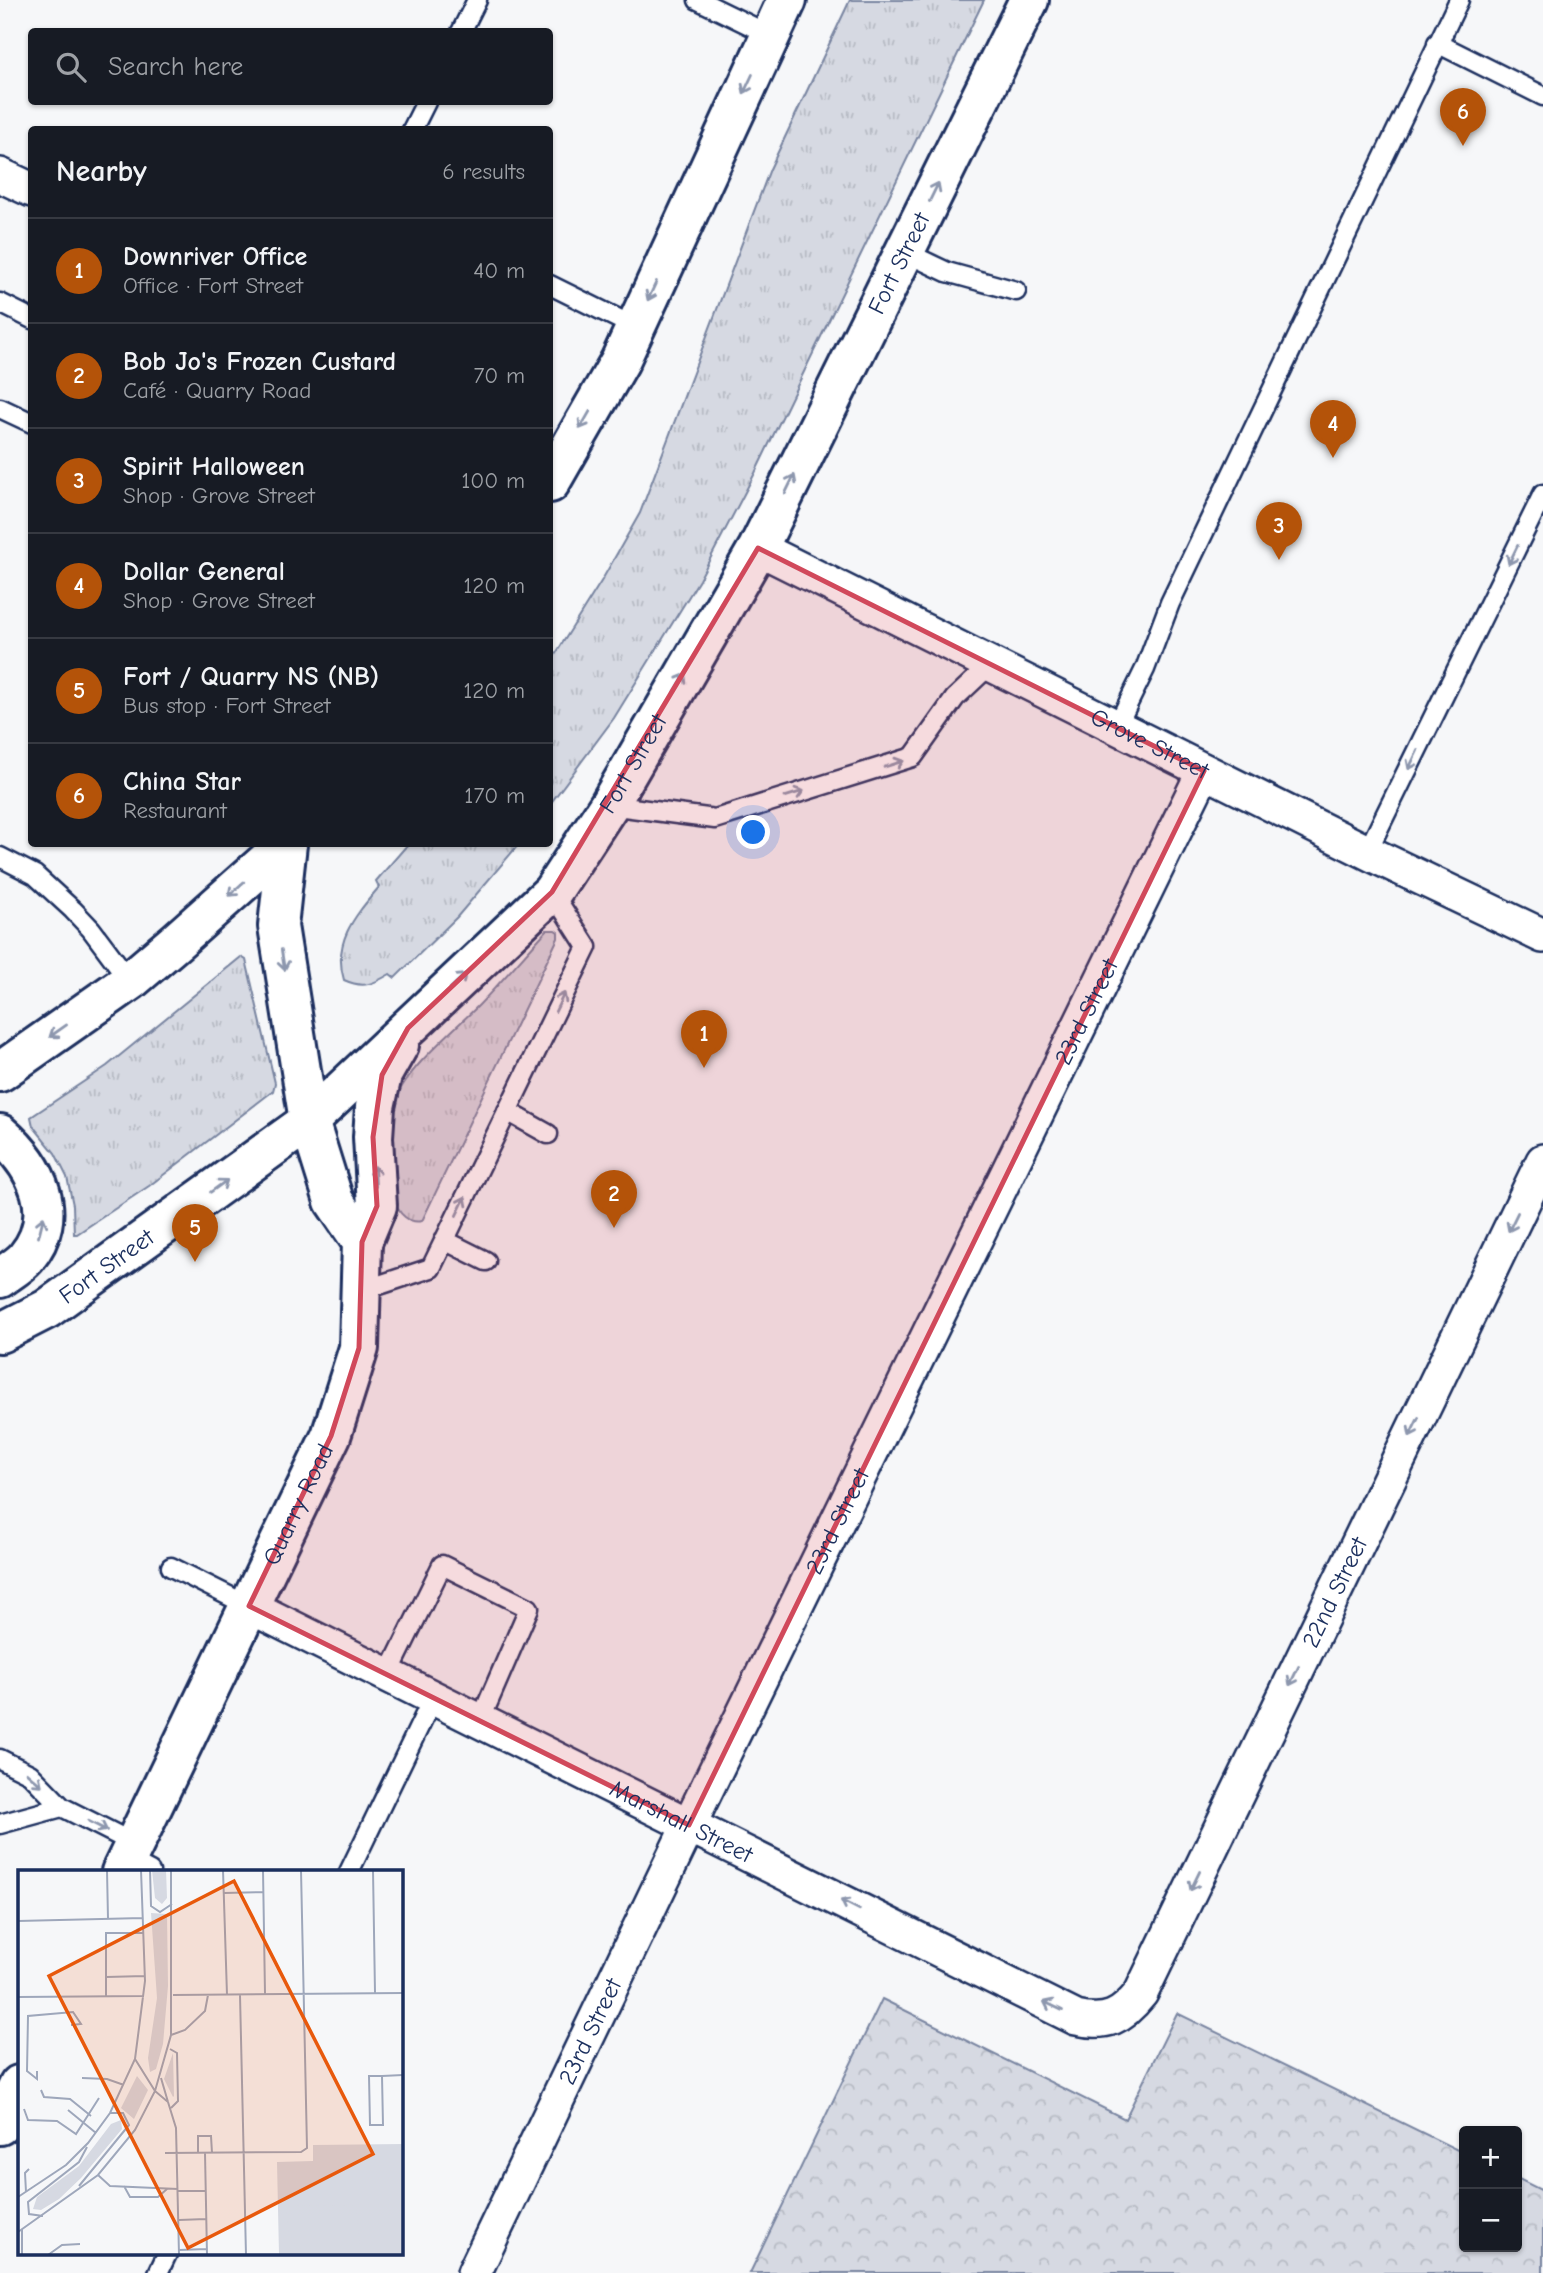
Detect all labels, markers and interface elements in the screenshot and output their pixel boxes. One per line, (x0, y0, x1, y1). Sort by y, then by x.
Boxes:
search box (28, 28, 553, 105)
icon: search (52, 48, 90, 86)
text: Search here (108, 52, 243, 82)
one-way arrow (740, 73, 754, 94)
pin: 6 (1440, 88, 1486, 146)
text: Nearby (56, 154, 147, 189)
text: 6 results (442, 158, 525, 185)
one-way arrow (928, 182, 942, 203)
street label: Fort Street (862, 207, 936, 319)
text: Downriver Office (123, 242, 307, 272)
text: 1 (74, 257, 84, 284)
text: 40 m (473, 257, 525, 284)
text: Office · Fort Street (123, 272, 303, 299)
one-way arrow (645, 280, 658, 301)
text: Bob Jo's Frozen Custard (123, 347, 396, 377)
text: 2 (73, 362, 85, 389)
text: 70 m (473, 362, 525, 389)
text: Café · Quarry Road (123, 377, 311, 404)
pin: 4 (1310, 400, 1356, 458)
one-way arrow (578, 409, 592, 429)
text: Spirit Halloween (123, 452, 305, 482)
text: 3 (73, 467, 85, 494)
text: 100 m (461, 467, 525, 494)
one-way arrow (784, 474, 798, 495)
text: Shop · Grove Street (123, 482, 315, 509)
pin: 3 (1256, 502, 1302, 560)
one-way arrow (1506, 544, 1519, 565)
text: Dollar General (123, 557, 285, 587)
text: 4 (74, 572, 84, 599)
text: 120 m (463, 572, 525, 599)
text: Shop · Grove Street (123, 587, 315, 614)
text: Fort / Quarry NS (NB) (123, 662, 379, 692)
one-way arrow (673, 673, 687, 693)
text: 5 (73, 677, 85, 704)
text: 120 m (463, 677, 525, 704)
text: Bus stop · Fort Street (123, 692, 331, 719)
street label: Grove Street (1086, 702, 1215, 785)
street label: Fort Street (593, 708, 673, 819)
one-way arrow (1405, 749, 1419, 770)
one-way arrow (882, 756, 904, 769)
text: China Star (123, 767, 241, 797)
text: 6 (73, 782, 85, 809)
text: 170 m (464, 782, 525, 809)
one-way arrow (783, 787, 805, 799)
text: Restaurant (123, 797, 227, 824)
your location (736, 815, 770, 849)
one-way arrow (227, 881, 245, 897)
one-way arrow (277, 948, 290, 971)
street label: 23rd Street (1049, 953, 1125, 1069)
one-way arrow (449, 972, 466, 989)
one-way arrow (554, 992, 568, 1013)
pin: 1 (681, 1010, 727, 1068)
one-way arrow (49, 1024, 68, 1038)
one-way arrow (368, 1165, 381, 1188)
pin: 2 (591, 1170, 637, 1228)
one-way arrow (209, 1179, 228, 1193)
one-way arrow (454, 1196, 468, 1217)
pin: 5 (172, 1204, 218, 1262)
one-way arrow (1506, 1211, 1520, 1232)
one-way arrow (35, 1216, 48, 1239)
street label: Fort Street (54, 1222, 160, 1310)
one-way arrow (1407, 1416, 1421, 1437)
street label: Quarry Road (257, 1439, 339, 1570)
street label: 23rd Street (800, 1463, 876, 1579)
street label: 22nd Street (1296, 1531, 1374, 1652)
one-way arrow (1287, 1665, 1300, 1686)
one-way arrow (24, 1771, 42, 1787)
street label: Marshall Street (605, 1774, 758, 1869)
one-way arrow (87, 1819, 108, 1833)
inset map (18, 1870, 402, 2256)
one-way arrow (1188, 1870, 1201, 1891)
one-way arrow (840, 1897, 861, 1911)
street label: 23rd Street (553, 1973, 628, 2089)
one-way arrow (1043, 1999, 1064, 2013)
map controls (1459, 2126, 1522, 2252)
button: + (1459, 2126, 1522, 2189)
button: − (1459, 2189, 1522, 2252)

